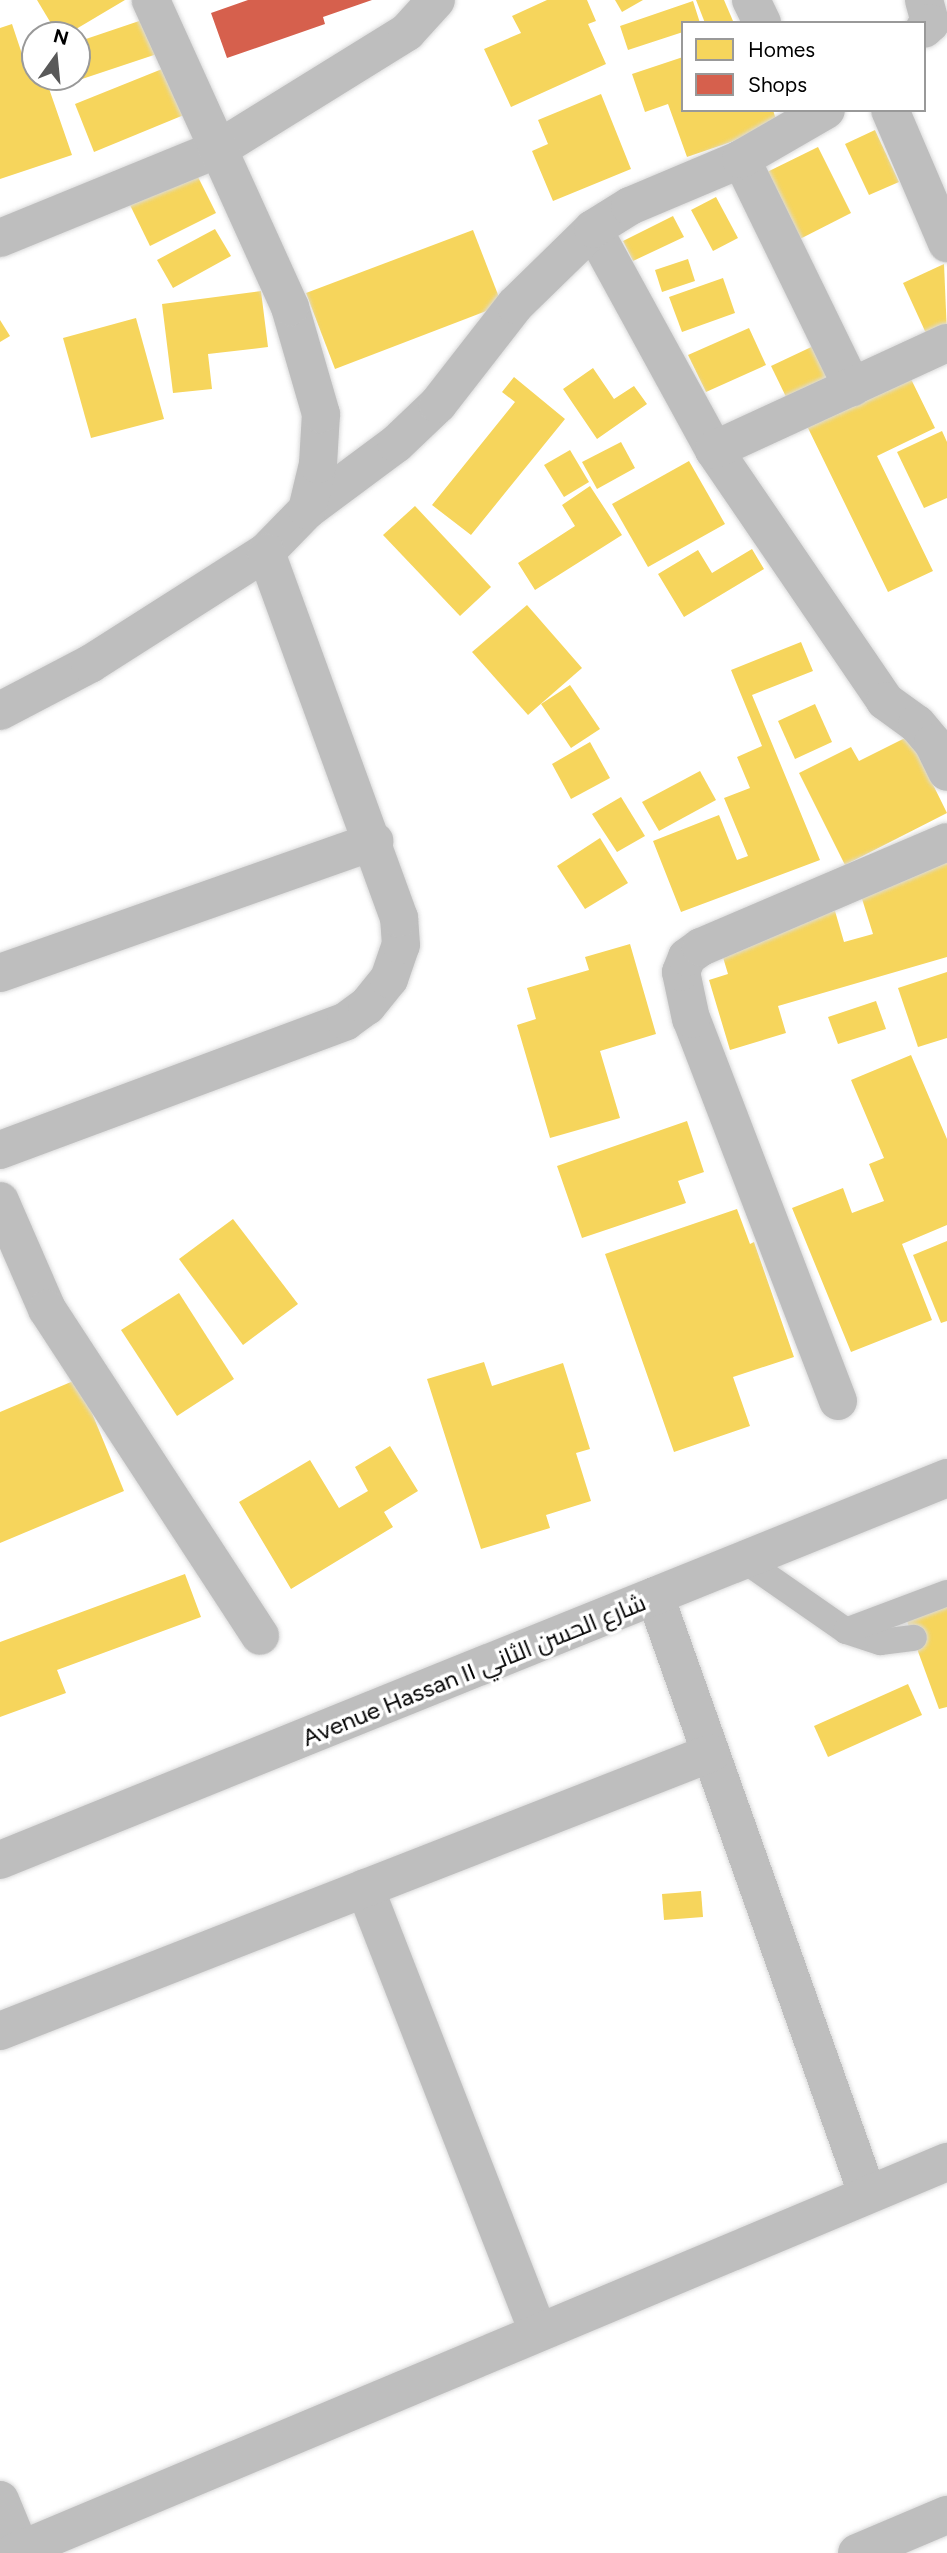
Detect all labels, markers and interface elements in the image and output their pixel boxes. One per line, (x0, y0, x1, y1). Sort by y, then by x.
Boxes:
north arrow (21, 21, 91, 91)
legend (681, 21, 926, 112)
text: N (51, 24, 71, 50)
text: Homes (748, 37, 815, 62)
text: Shops (748, 72, 807, 97)
street label: Avenue Hassan II شارع الحسن الثاني (298, 1588, 650, 1752)

